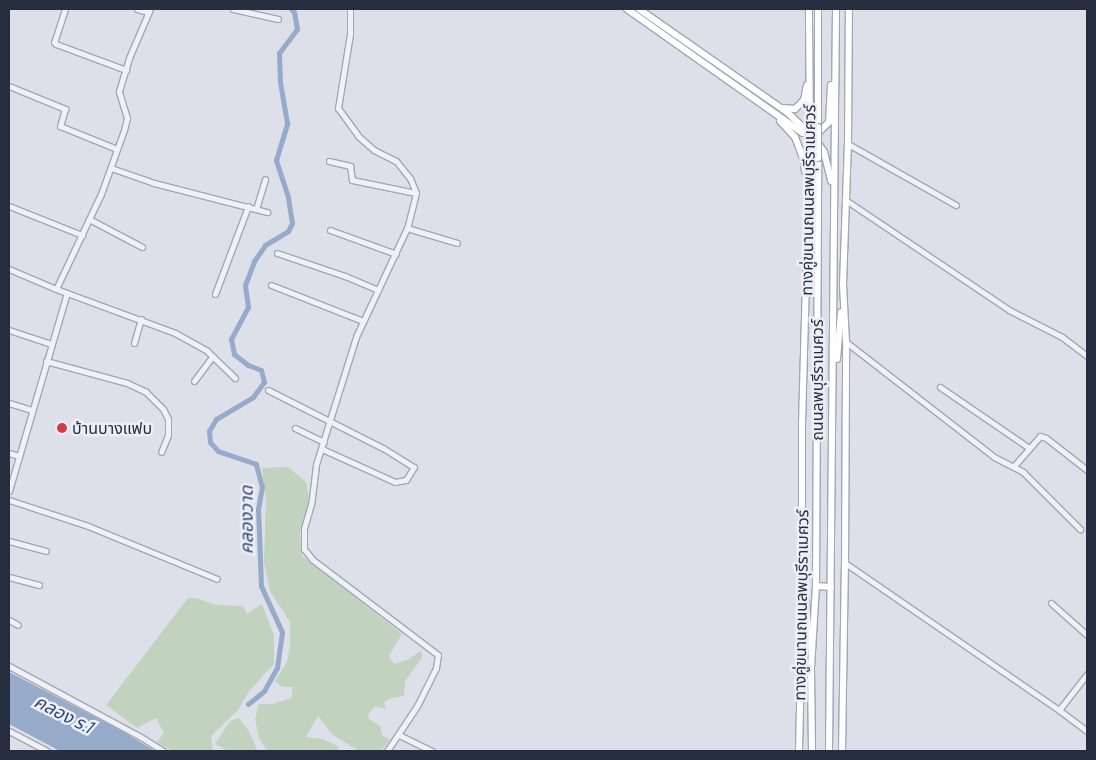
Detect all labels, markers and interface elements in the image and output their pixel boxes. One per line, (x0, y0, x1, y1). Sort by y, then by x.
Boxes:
street label: ทางคู่ขนานถนนลพบุรีราเมศวร์ (797, 104, 819, 296)
street label: ถนนลพบุรีราเมศวร์ (807, 319, 827, 441)
place label: บ้านบางแฟบ (72, 418, 152, 438)
marker: บ้านบางแฟบ (56, 422, 68, 434)
water label: คลองวาด (235, 486, 257, 554)
street label: ทางคู่ขนานถนนลพบุรีราเมศวร์ (790, 509, 812, 701)
water label: คลอง ร.1 (31, 690, 97, 738)

